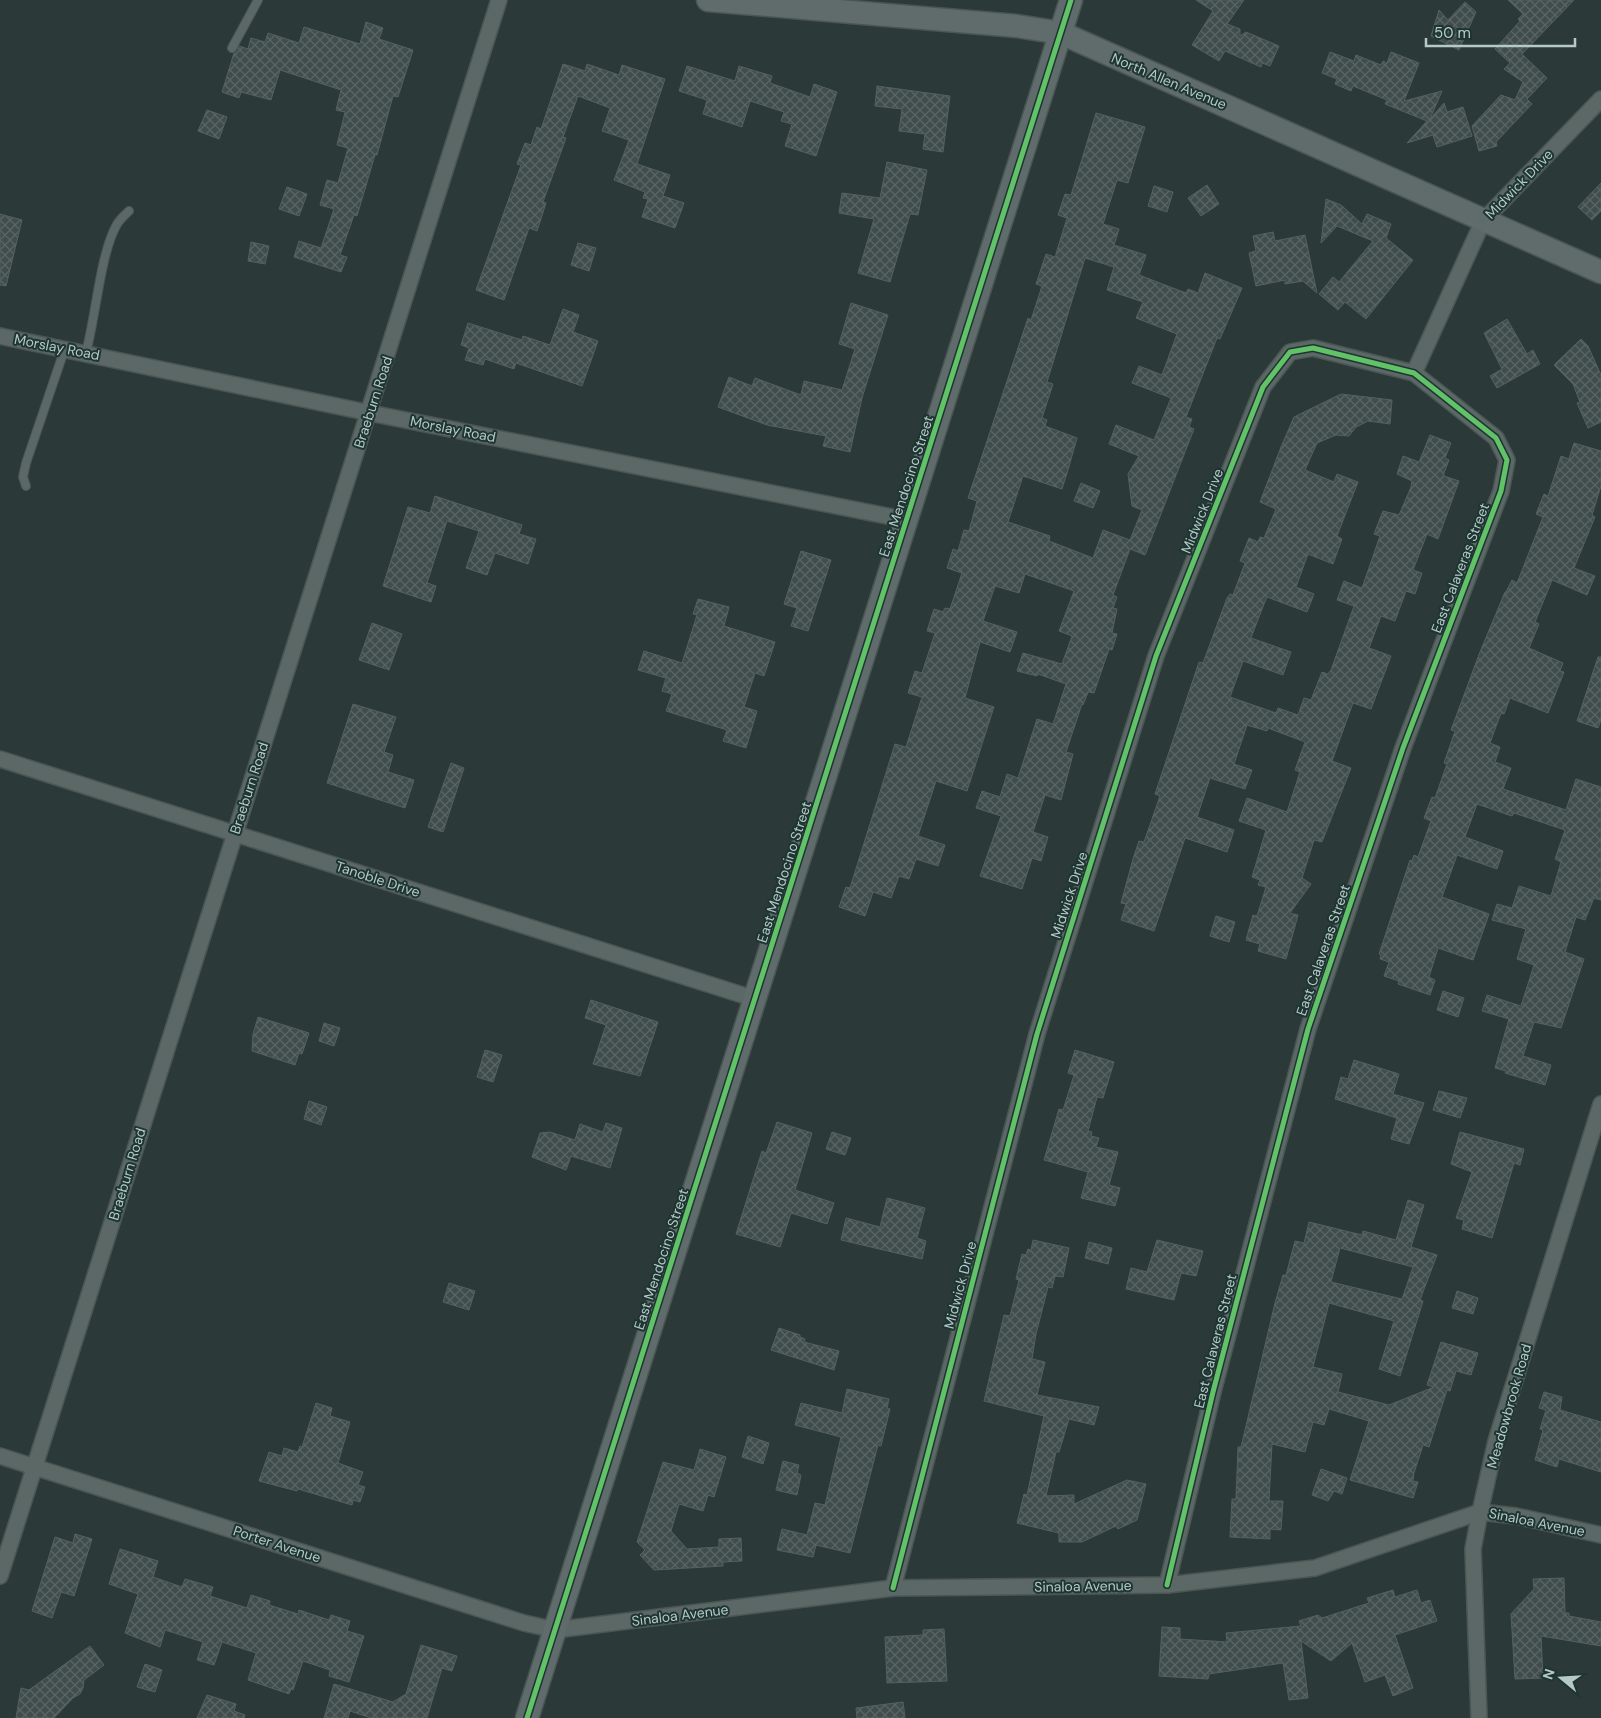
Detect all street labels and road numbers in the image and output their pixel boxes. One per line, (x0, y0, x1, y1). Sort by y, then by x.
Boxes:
street label: North Allen Avenue (1109, 49, 1229, 113)
street label: Midwick Drive (1481, 145, 1557, 223)
street label: Morslay Road (13, 330, 101, 364)
street label: Braeburn Road (350, 354, 396, 450)
street label: Morslay Road (409, 412, 497, 446)
street label: East Mendocino Street (875, 413, 937, 559)
street label: Midwick Drive (1177, 466, 1227, 556)
street label: East Calaveras Street (1427, 500, 1493, 636)
street label: Braeburn Road (226, 740, 272, 836)
street label: East Mendocino Street (753, 799, 815, 945)
street label: Midwick Drive (1047, 849, 1091, 941)
street label: Tanoble Drive (334, 857, 422, 901)
street label: East Calaveras Street (1292, 882, 1354, 1018)
street label: Braeburn Road (104, 1126, 150, 1222)
street label: East Mendocino Street (630, 1186, 692, 1332)
street label: Midwick Drive (940, 1239, 980, 1331)
street label: East Calaveras Street (1190, 1272, 1240, 1410)
street label: Meadowbrook Road (1483, 1342, 1535, 1470)
street label: Sinaloa Avenue (1487, 1504, 1587, 1540)
street label: Porter Avenue (231, 1521, 323, 1567)
street label: Sinaloa Avenue (1034, 1576, 1132, 1596)
street label: Sinaloa Avenue (631, 1600, 730, 1630)

